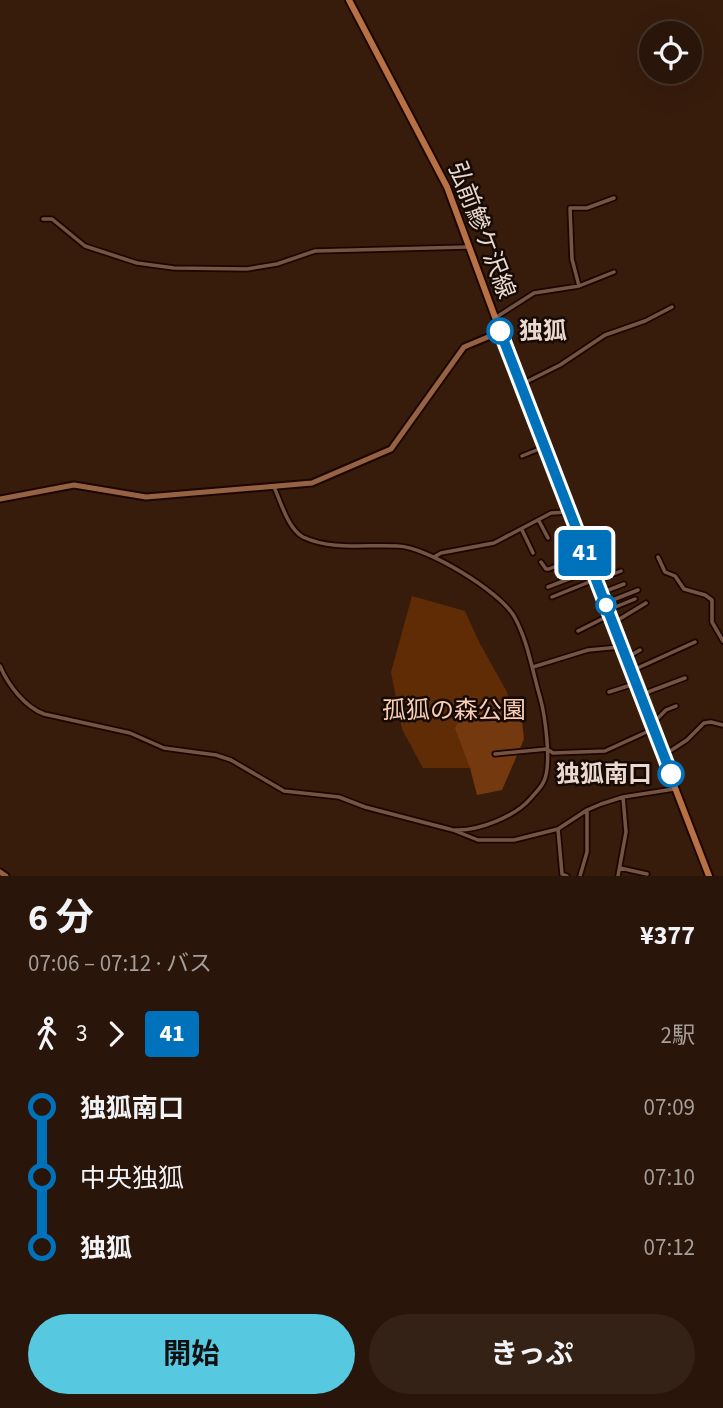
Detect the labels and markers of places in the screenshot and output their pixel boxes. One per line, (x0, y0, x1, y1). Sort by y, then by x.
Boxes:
place label: 独狐 (519, 314, 567, 349)
marker: 独狐 (487, 318, 513, 344)
unlabelled marker (596, 595, 616, 615)
place label: 独狐南口 (556, 757, 652, 792)
marker: 独狐南口 (658, 761, 684, 787)

